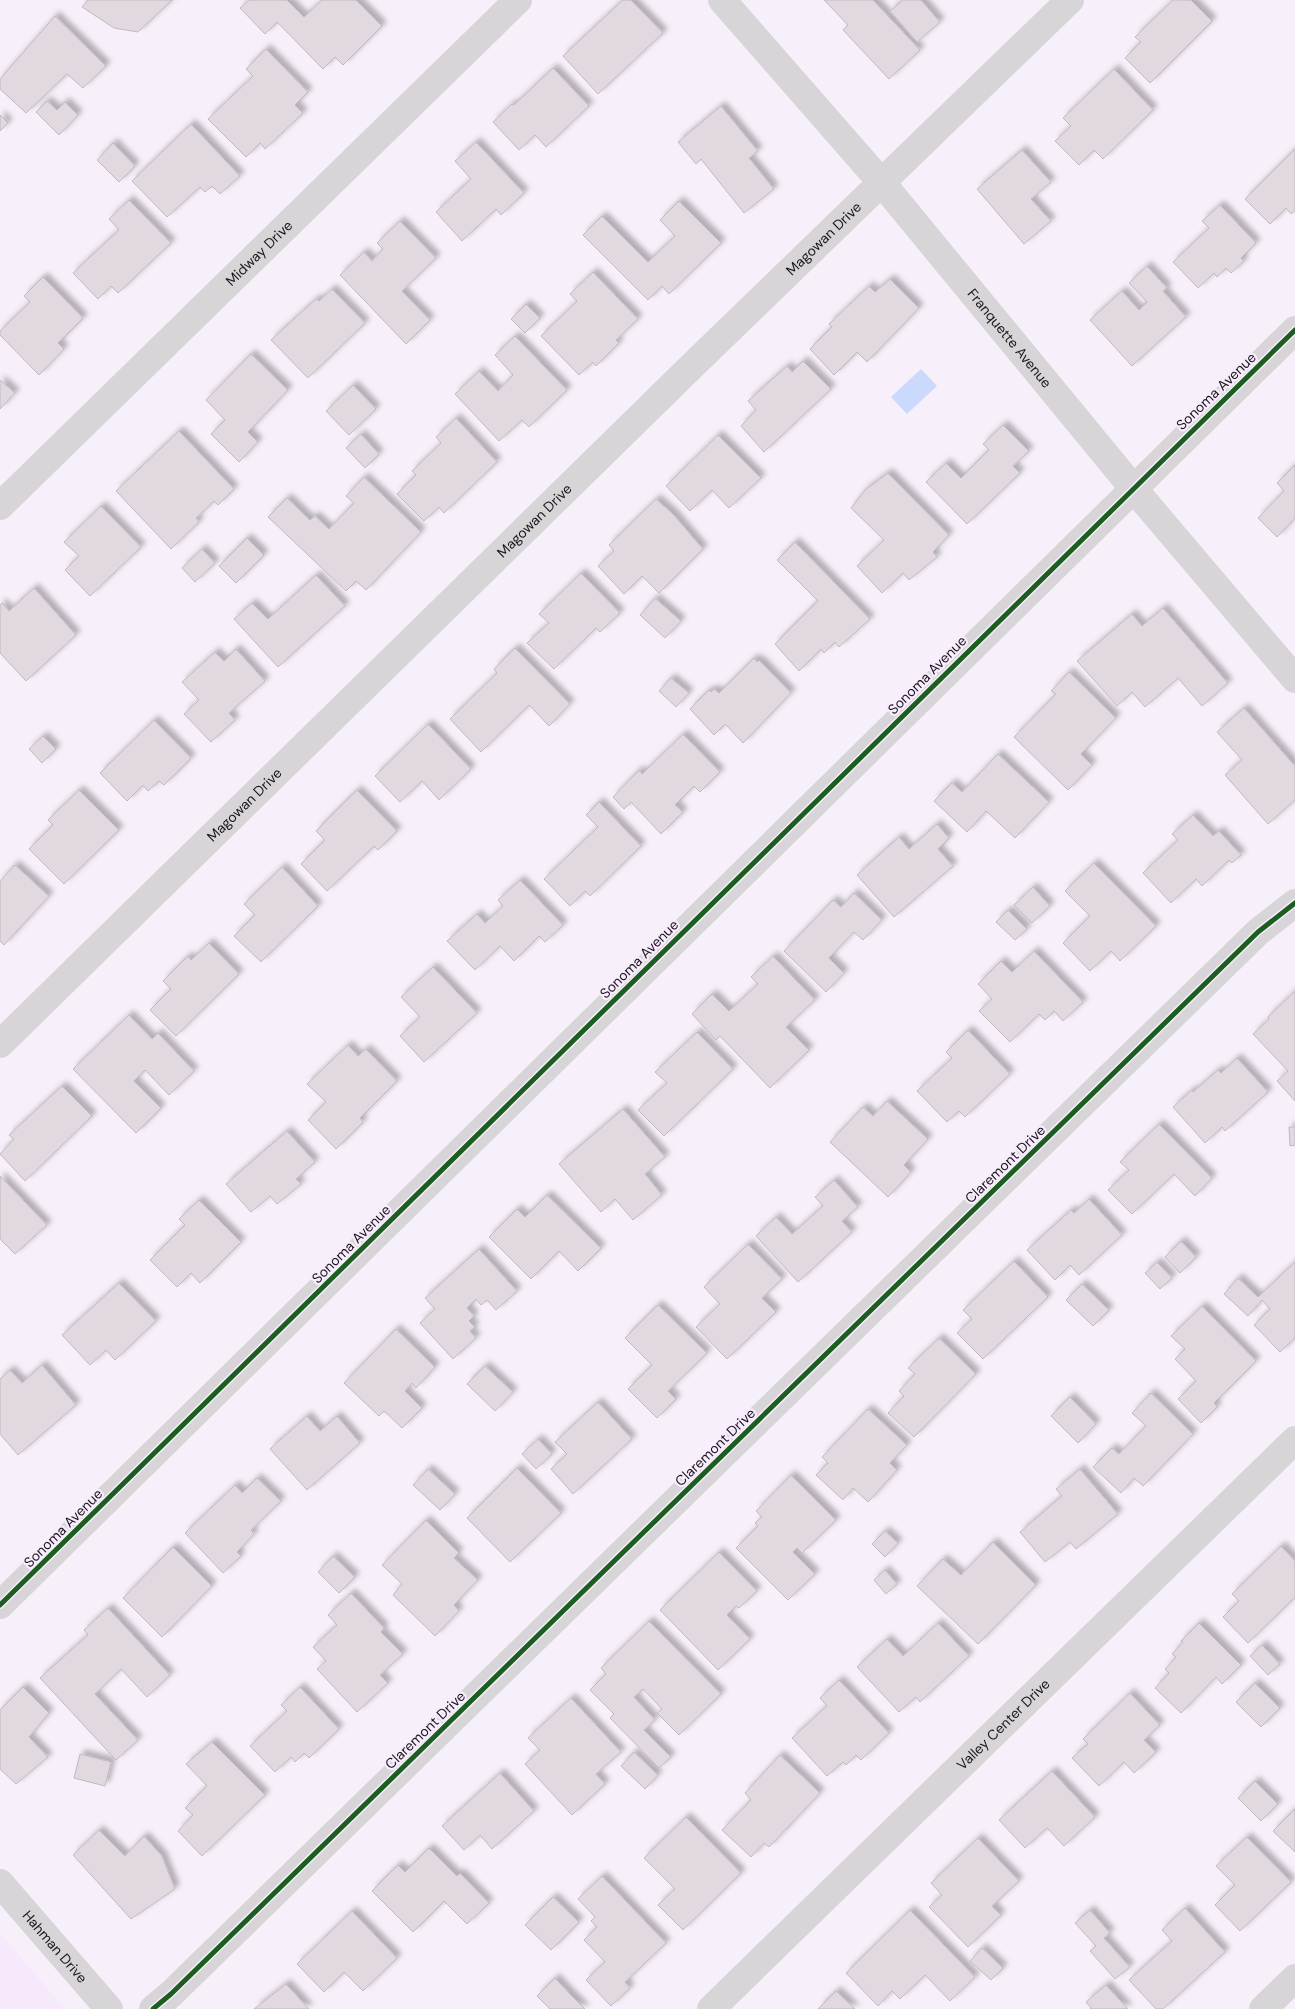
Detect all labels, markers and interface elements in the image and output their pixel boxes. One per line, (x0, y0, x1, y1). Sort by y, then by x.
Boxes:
street label: Magowan Drive (782, 198, 865, 279)
street label: Midway Drive (222, 216, 296, 290)
street label: Franquette Avenue (964, 285, 1056, 391)
street label: Sonoma Avenue (1172, 348, 1260, 434)
street label: Magowan Drive (493, 480, 576, 561)
street label: Sonoma Avenue (884, 632, 970, 718)
street label: Magowan Drive (203, 764, 286, 845)
street label: Sonoma Avenue (596, 916, 682, 1002)
street label: Claremont Drive (961, 1121, 1049, 1207)
street label: Sonoma Avenue (308, 1201, 394, 1287)
street label: Claremont Drive (671, 1404, 759, 1490)
street label: Sonoma Avenue (20, 1485, 106, 1571)
street label: Valley Center Drive (953, 1675, 1054, 1774)
street label: Claremont Drive (381, 1687, 469, 1773)
street label: Hahman Drive (19, 1906, 91, 1987)

